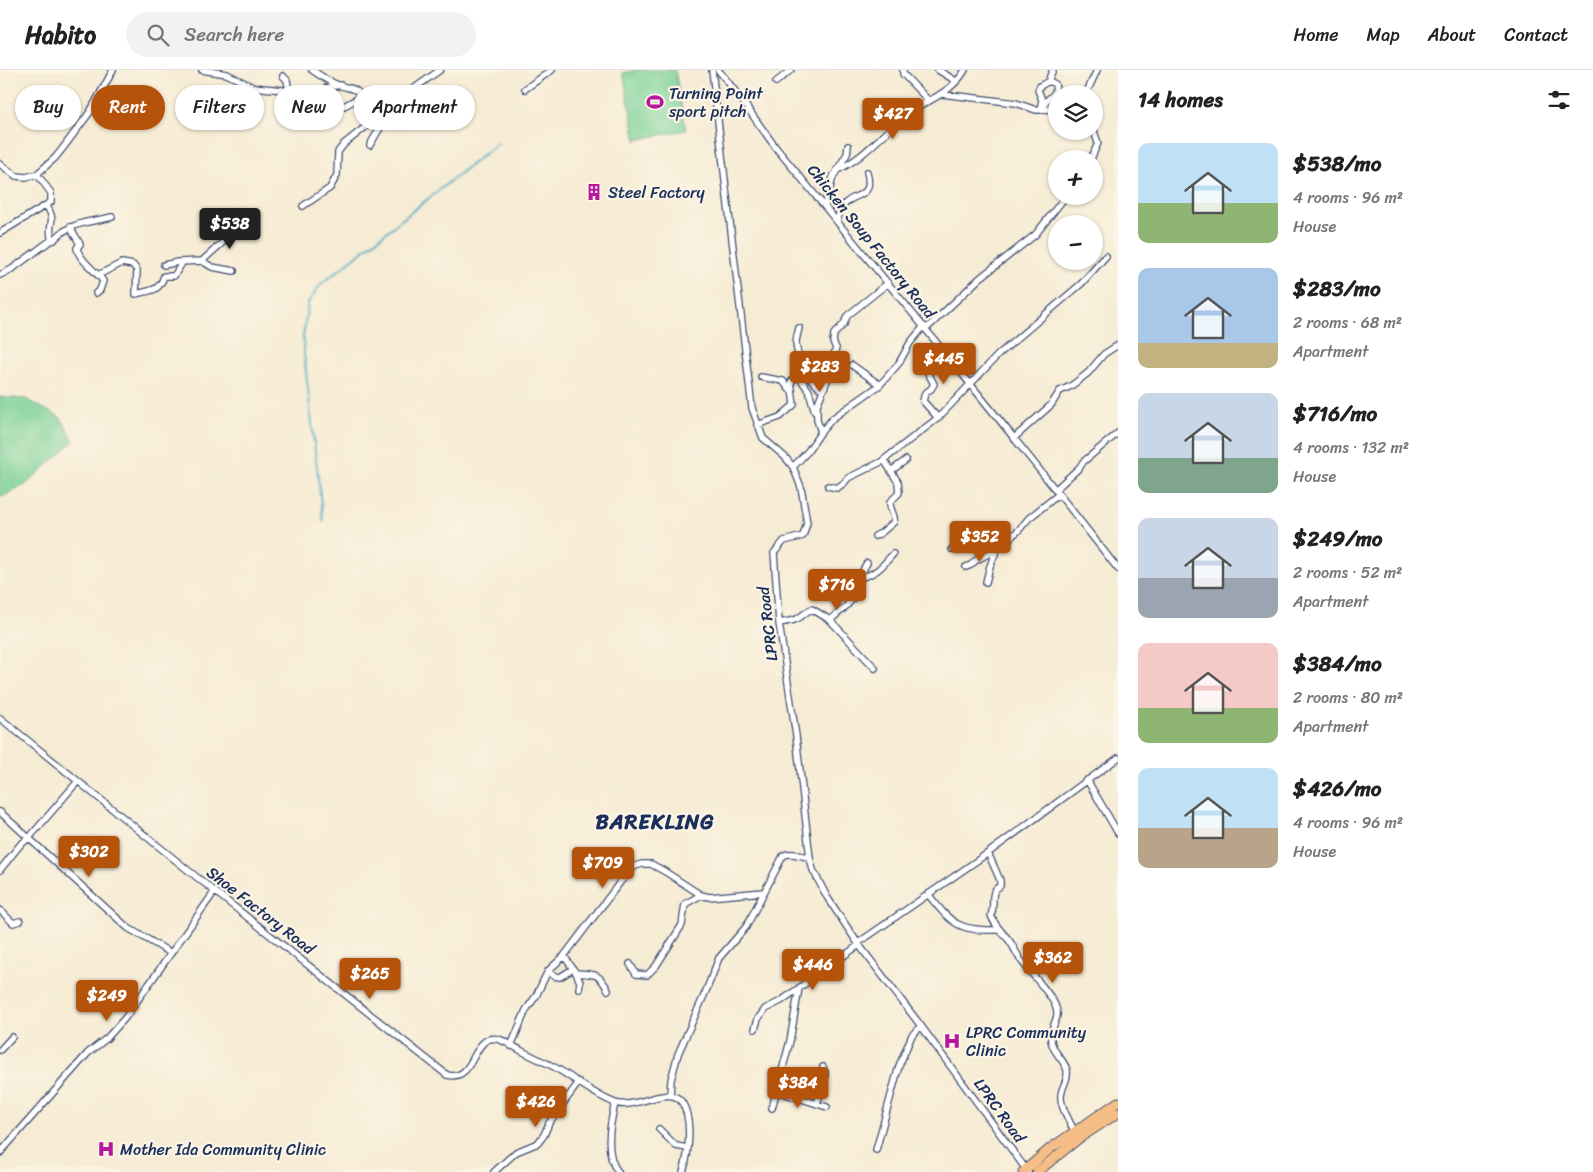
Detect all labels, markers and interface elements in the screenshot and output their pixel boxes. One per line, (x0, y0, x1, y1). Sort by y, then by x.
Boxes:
search box (126, 12, 476, 57)
text: Habito (25, 14, 96, 56)
text: Search here (184, 18, 284, 51)
text: Home (1294, 19, 1339, 51)
text: Map (1367, 19, 1400, 51)
text: About (1428, 19, 1476, 51)
text: Contact (1504, 19, 1568, 51)
icon: search (144, 21, 172, 49)
place label: Turning Point sport pitch (668, 79, 763, 126)
text: 14 homes (1138, 81, 1223, 119)
chip: Buy (15, 85, 81, 130)
chip: Rent (91, 85, 165, 130)
chip: Filters (175, 85, 264, 130)
chip: New (274, 85, 344, 130)
chip: Apartment (354, 85, 475, 130)
map controls (1048, 85, 1103, 270)
button: layers (1048, 85, 1103, 140)
icon: filters (1545, 86, 1573, 114)
sports icon: Turning Point sport pitch (645, 92, 665, 112)
pin: $427 (863, 98, 923, 140)
text: $427 (873, 99, 913, 128)
text: $538/mo (1293, 145, 1381, 183)
button: + (1048, 150, 1103, 205)
street label: Chicken Soup Factory Road (800, 157, 944, 326)
icon: home (1178, 163, 1238, 223)
place label: Steel Factory (608, 178, 706, 207)
building icon: Steel Factory (584, 182, 604, 202)
text: 4 rooms · 96 m² (1293, 183, 1403, 212)
pin: $538 (200, 208, 260, 250)
text: $538 (211, 209, 249, 238)
text: House (1293, 212, 1336, 241)
button: − (1048, 215, 1103, 270)
text: $283/mo (1293, 270, 1381, 308)
icon: home (1178, 288, 1238, 348)
text: 2 rooms · 68 m² (1293, 308, 1402, 337)
text: Apartment (1293, 337, 1369, 366)
pin: $445 (914, 342, 974, 385)
text: $445 (924, 344, 964, 373)
pin: $283 (790, 350, 850, 393)
text: $283 (801, 352, 839, 381)
text: $716/mo (1293, 395, 1377, 433)
icon: home (1178, 413, 1238, 473)
text: 4 rooms · 132 m² (1293, 433, 1409, 462)
text: House (1293, 462, 1336, 491)
pin: $352 (950, 520, 1010, 563)
text: $249/mo (1293, 520, 1382, 558)
text: $352 (961, 522, 999, 551)
icon: home (1178, 538, 1238, 598)
text: 2 rooms · 52 m² (1293, 558, 1402, 587)
pin: $716 (807, 568, 867, 611)
text: $716 (819, 570, 855, 599)
street label: LPRC Road (748, 584, 786, 663)
text: Apartment (1293, 587, 1369, 616)
text: $384/mo (1293, 645, 1382, 683)
icon: home (1178, 663, 1238, 723)
text: 2 rooms · 80 m² (1293, 683, 1403, 712)
text: Apartment (1293, 712, 1369, 741)
text: $426/mo (1293, 770, 1382, 808)
icon: home (1178, 788, 1238, 848)
district label: BAREKLING (596, 803, 714, 841)
text: 4 rooms · 96 m² (1293, 808, 1403, 837)
pin: $302 (59, 836, 119, 878)
text: $302 (70, 837, 108, 866)
text: House (1293, 837, 1336, 866)
pin: $709 (573, 846, 633, 889)
text: $709 (583, 848, 623, 877)
street label: Shoe Factory Road (200, 858, 323, 963)
pin: $362 (1023, 942, 1083, 984)
text: $362 (1034, 943, 1072, 972)
pin: $446 (783, 948, 843, 991)
text: $446 (793, 950, 833, 979)
pin: $265 (340, 958, 400, 1000)
text: $265 (351, 959, 389, 988)
pin: $249 (77, 980, 137, 1022)
text: $249 (87, 981, 127, 1010)
place label: LPRC Community Clinic (966, 1018, 1087, 1065)
hospital icon: LPRC Community Clinic (942, 1031, 962, 1051)
pin: $384 (768, 1066, 828, 1109)
text: $384 (778, 1068, 818, 1097)
street label: LPRC Road (966, 1072, 1034, 1150)
pin: $426 (506, 1086, 566, 1128)
text: $426 (516, 1087, 556, 1116)
place label: Mother Ida Community Clinic (120, 1135, 326, 1164)
hospital icon: Mother Ida Community Clinic (96, 1139, 116, 1159)

